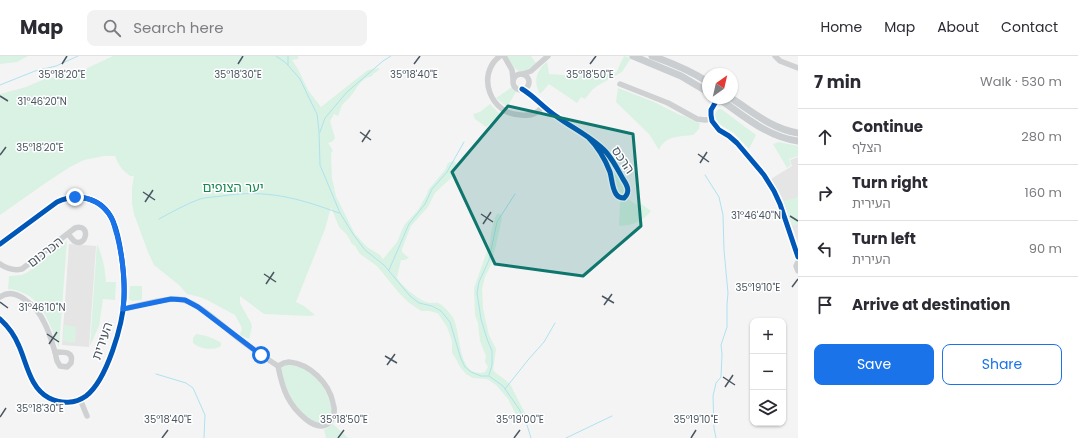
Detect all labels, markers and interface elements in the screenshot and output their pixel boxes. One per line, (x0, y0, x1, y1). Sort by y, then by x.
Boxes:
search box (87, 10, 367, 46)
text: Map (20, 14, 63, 41)
icon: search (101, 17, 123, 39)
text: Search here (133, 17, 224, 38)
text: Home (820, 17, 862, 37)
text: Map (884, 17, 915, 37)
text: About (937, 17, 979, 37)
text: Contact (1001, 17, 1058, 37)
text: 35°18'20"E (38, 67, 86, 82)
text: 35°18'30"E (214, 67, 262, 82)
text: 35°18'40"E (390, 67, 438, 82)
text: 35°18'50"E (566, 67, 614, 82)
north arrow (702, 68, 738, 104)
text: 7 min (814, 70, 861, 94)
text: Walk · 530 m (980, 72, 1062, 91)
text: 31°46'20"N (17, 94, 67, 109)
text: Continue (852, 116, 923, 137)
icon: ahead (814, 126, 836, 148)
text: 280 m (1021, 127, 1062, 146)
text: הצלף (852, 138, 882, 157)
text: 35°18'20"E (16, 140, 64, 155)
street label: הרכס (607, 142, 639, 178)
text: Turn right (852, 172, 928, 193)
park label: יער הצופים (203, 178, 264, 197)
icon: right (814, 182, 836, 204)
text: 160 m (1025, 183, 1062, 202)
route end (66, 188, 84, 206)
text: העירית (852, 194, 891, 213)
text: 31°46'40"N (731, 208, 781, 223)
text: Turn left (852, 228, 916, 249)
street label: הכרכום (23, 232, 67, 272)
icon: left (814, 238, 836, 260)
text: 90 m (1029, 239, 1062, 258)
text: העירית (852, 250, 891, 269)
text: 35°19'10"E (736, 280, 780, 295)
icon: arrive (814, 294, 836, 316)
text: Arrive at destination (852, 294, 1010, 315)
text: 31°46'10"N (19, 300, 65, 315)
map controls (750, 318, 786, 426)
button: + (750, 318, 786, 354)
street label: העירית (87, 320, 117, 362)
button: Save (814, 344, 934, 385)
button: Share (942, 344, 1062, 385)
route start (252, 346, 270, 364)
button: − (750, 354, 786, 390)
button: layers (750, 390, 786, 426)
text: 35°18'30"E (16, 401, 64, 416)
text: 35°18'40"E (144, 412, 192, 427)
text: 35°18'50"E (320, 412, 368, 427)
text: 35°19'00"E (496, 412, 544, 427)
text: 35°19'10"E (674, 412, 718, 427)

